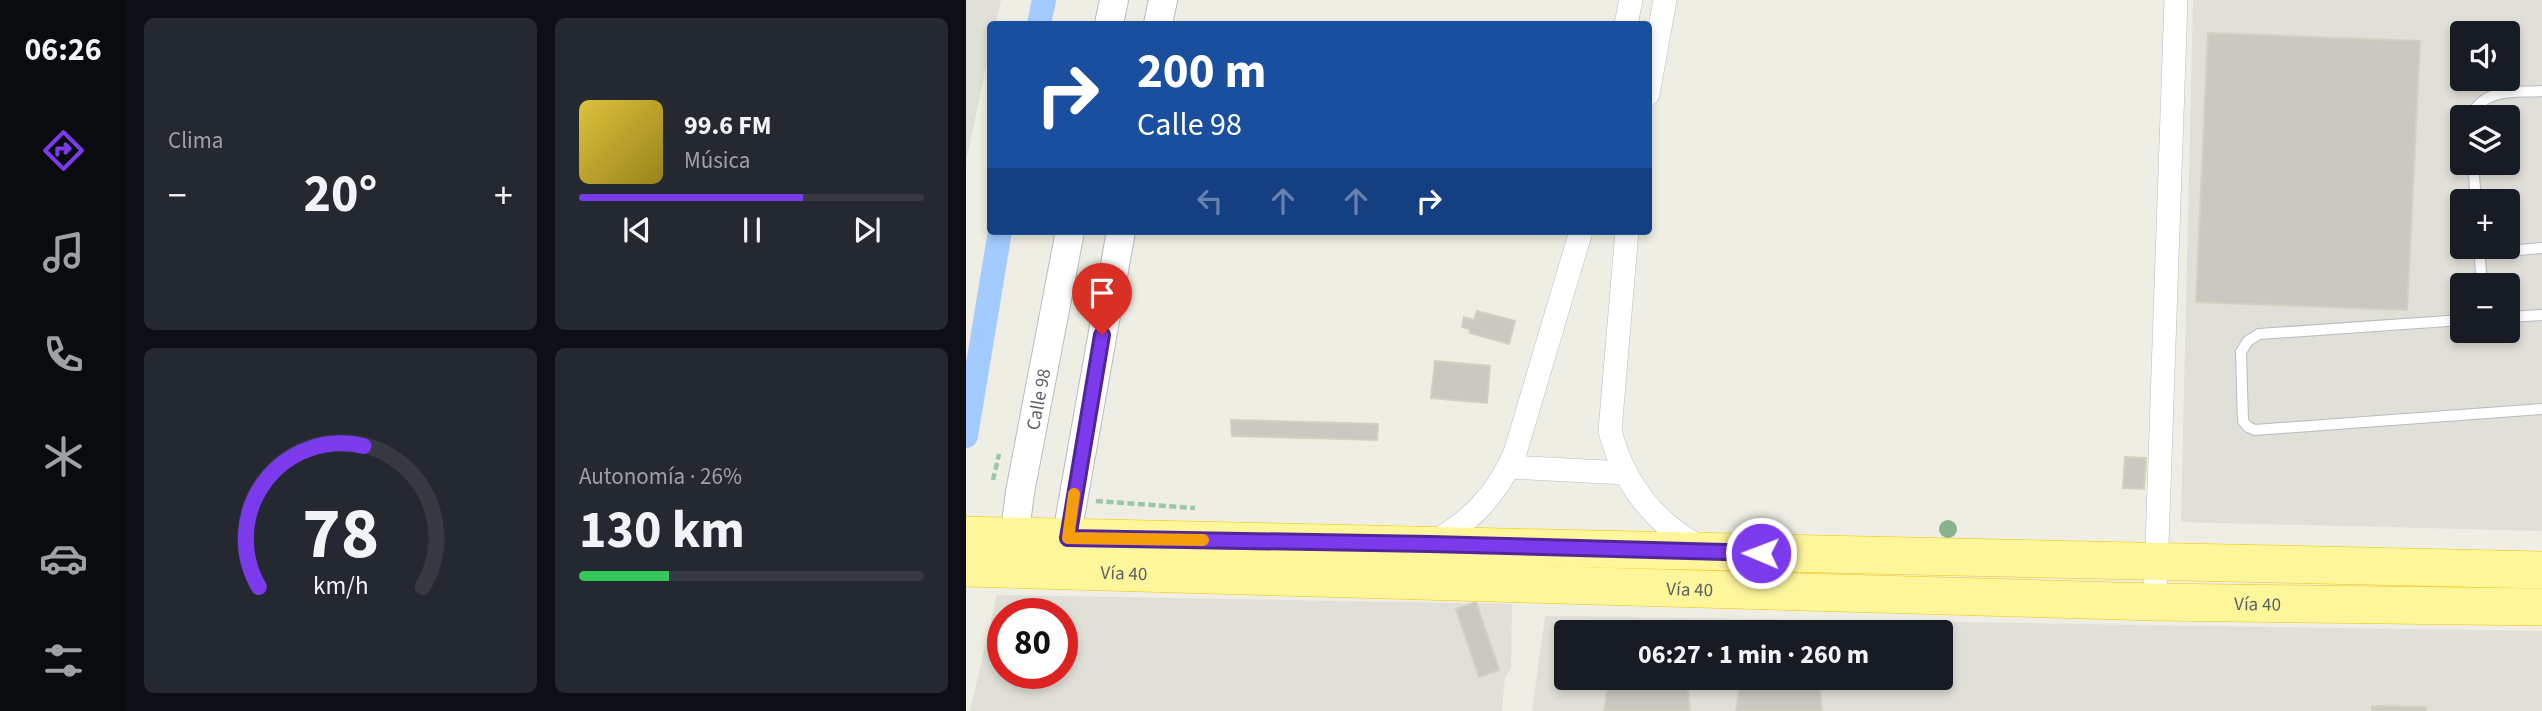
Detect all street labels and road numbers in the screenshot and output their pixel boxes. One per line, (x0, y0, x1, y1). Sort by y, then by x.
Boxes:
street label: Calle 98 (1020, 366, 1058, 433)
street label: Vía 40 (1100, 560, 1148, 588)
street label: Vía 40 (1666, 576, 1714, 604)
street label: Vía 40 (2234, 591, 2281, 619)

